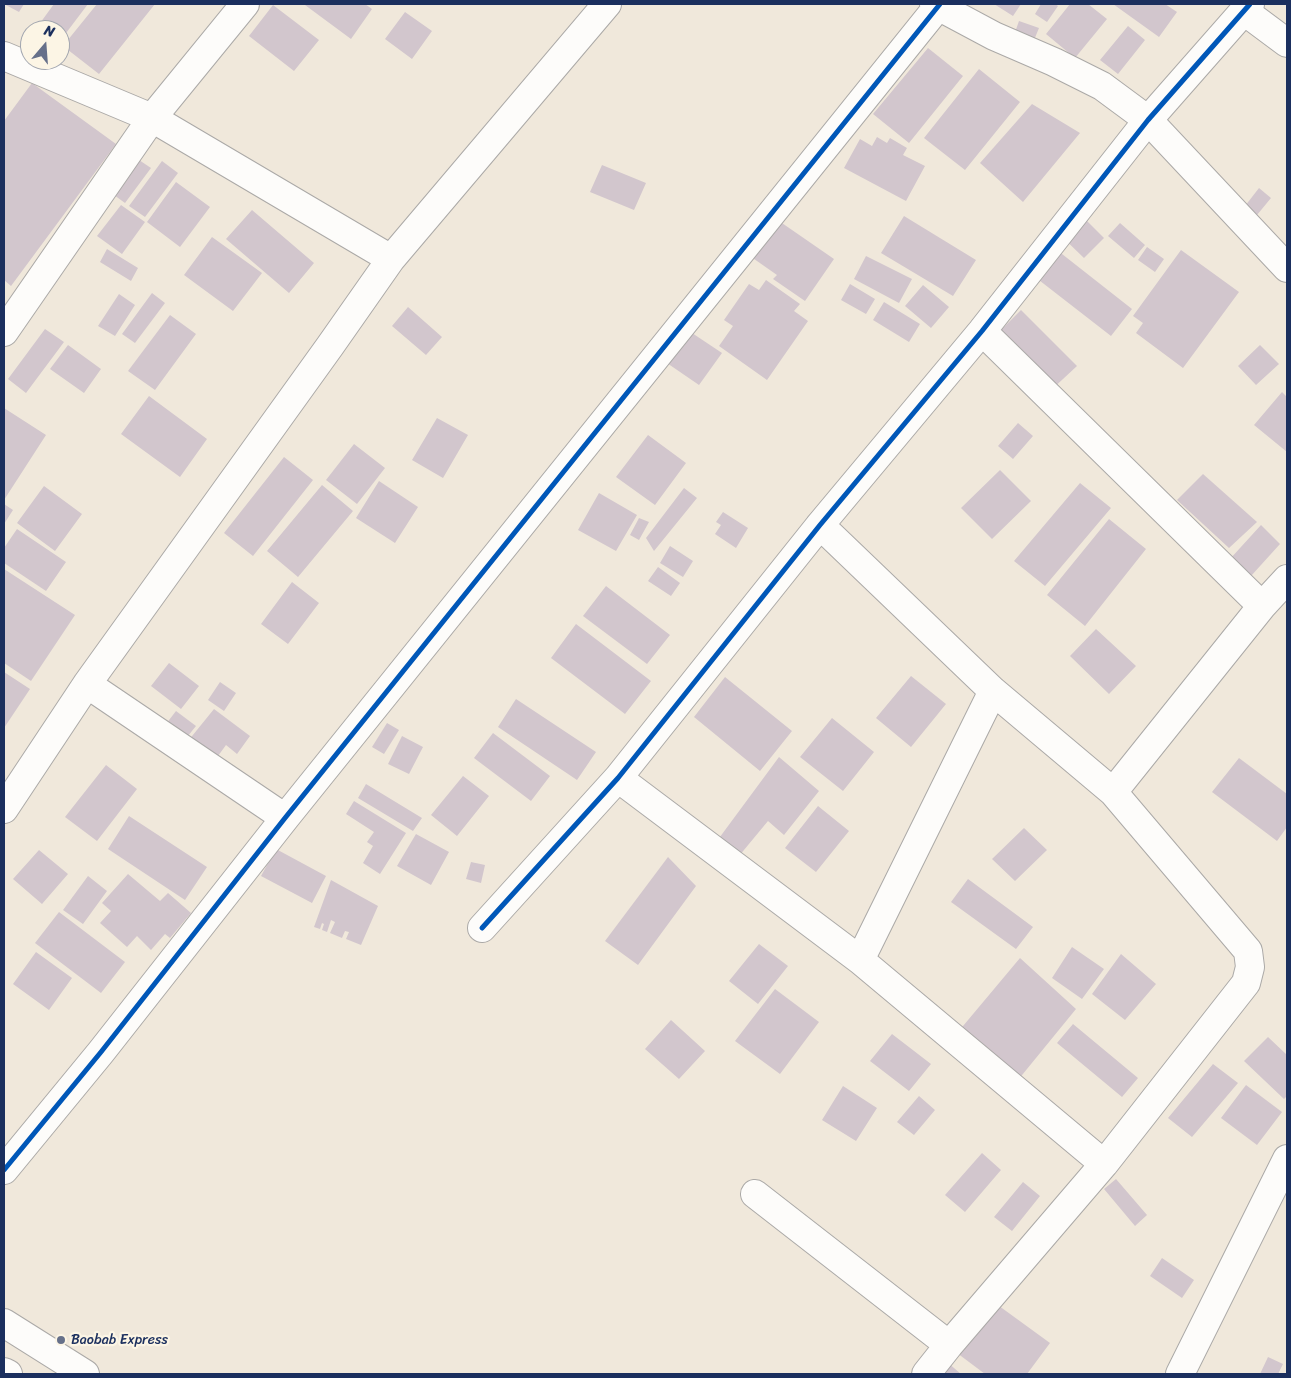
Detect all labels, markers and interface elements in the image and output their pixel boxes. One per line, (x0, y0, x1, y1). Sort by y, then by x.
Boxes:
text: N (41, 18, 58, 45)
north arrow (20, 20, 70, 70)
place label: Baobab Express (71, 1332, 168, 1348)
marker: Baobab Express (55, 1334, 67, 1346)

